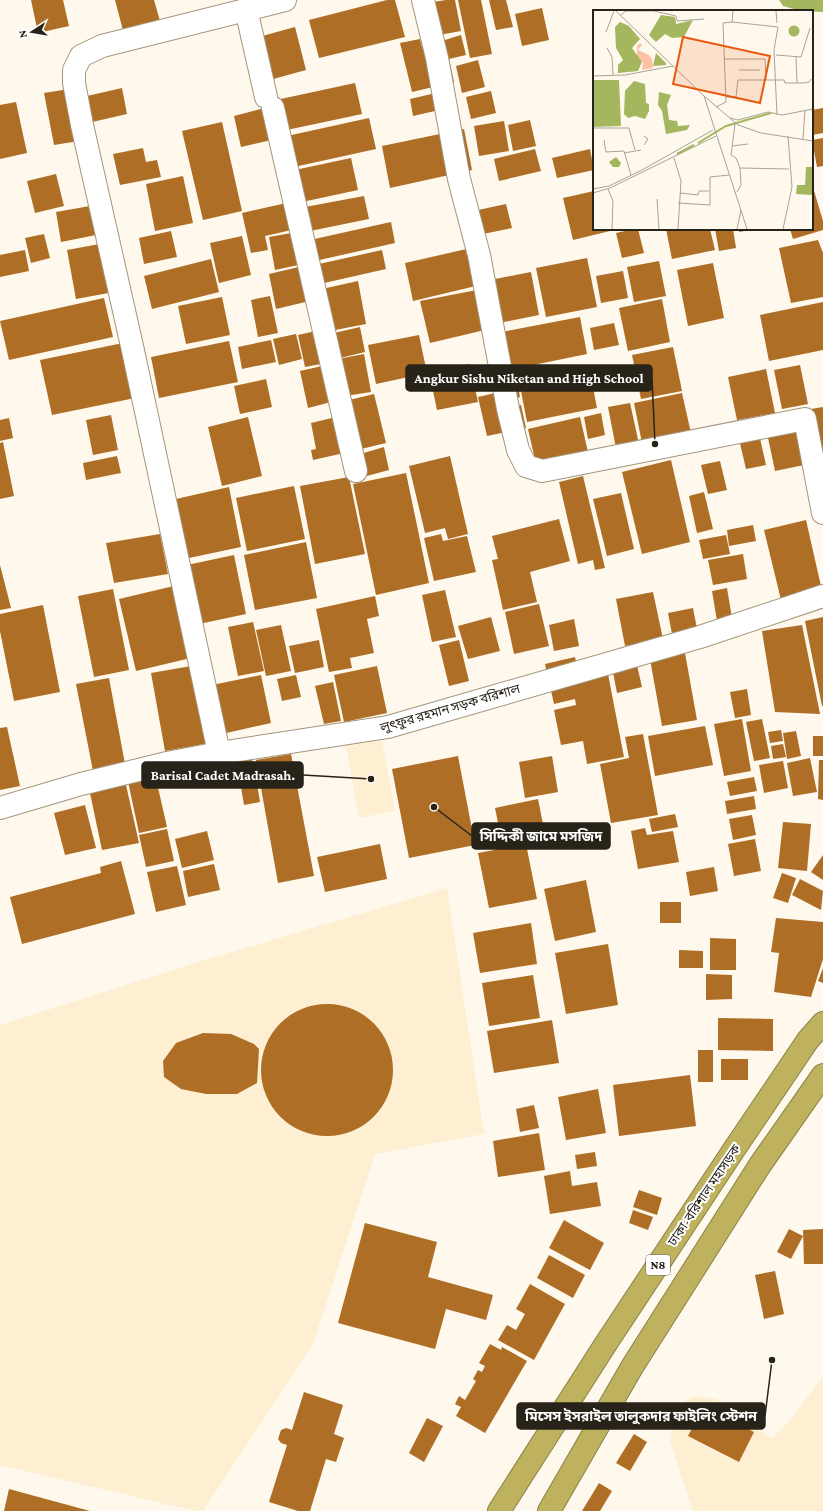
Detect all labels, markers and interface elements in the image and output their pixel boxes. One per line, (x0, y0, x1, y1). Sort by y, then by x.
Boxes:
inset map (593, 10, 813, 230)
north arrow (12, 12, 52, 52)
text: N (15, 29, 29, 39)
callout: Angkur Sishu Niketan and High School (406, 365, 652, 391)
text: Angkur Sishu Niketan and High School (413, 370, 644, 386)
street label: লুৎফুর রহমান সড়ক বরিশাল (377, 681, 522, 736)
callout: Barisal Cadet Madrasah. (142, 762, 303, 788)
text: Barisal Cadet Madrasah. (151, 767, 295, 783)
callout: সিদ্দিকী জামে মসজিদ (472, 823, 610, 849)
text: সিদ্দিকী জামে মসজিদ (479, 828, 603, 844)
street label: ঢাকা-বরিশাল মহাসড়ক (664, 1141, 744, 1249)
road number: N8 (646, 1255, 670, 1275)
callout: মিসেস ইসরাইল তালুকদার ফাইলিং স্টেশন (517, 1403, 765, 1429)
text: মিসেস ইসরাইল তালুকদার ফাইলিং স্টেশন (524, 1408, 757, 1425)

